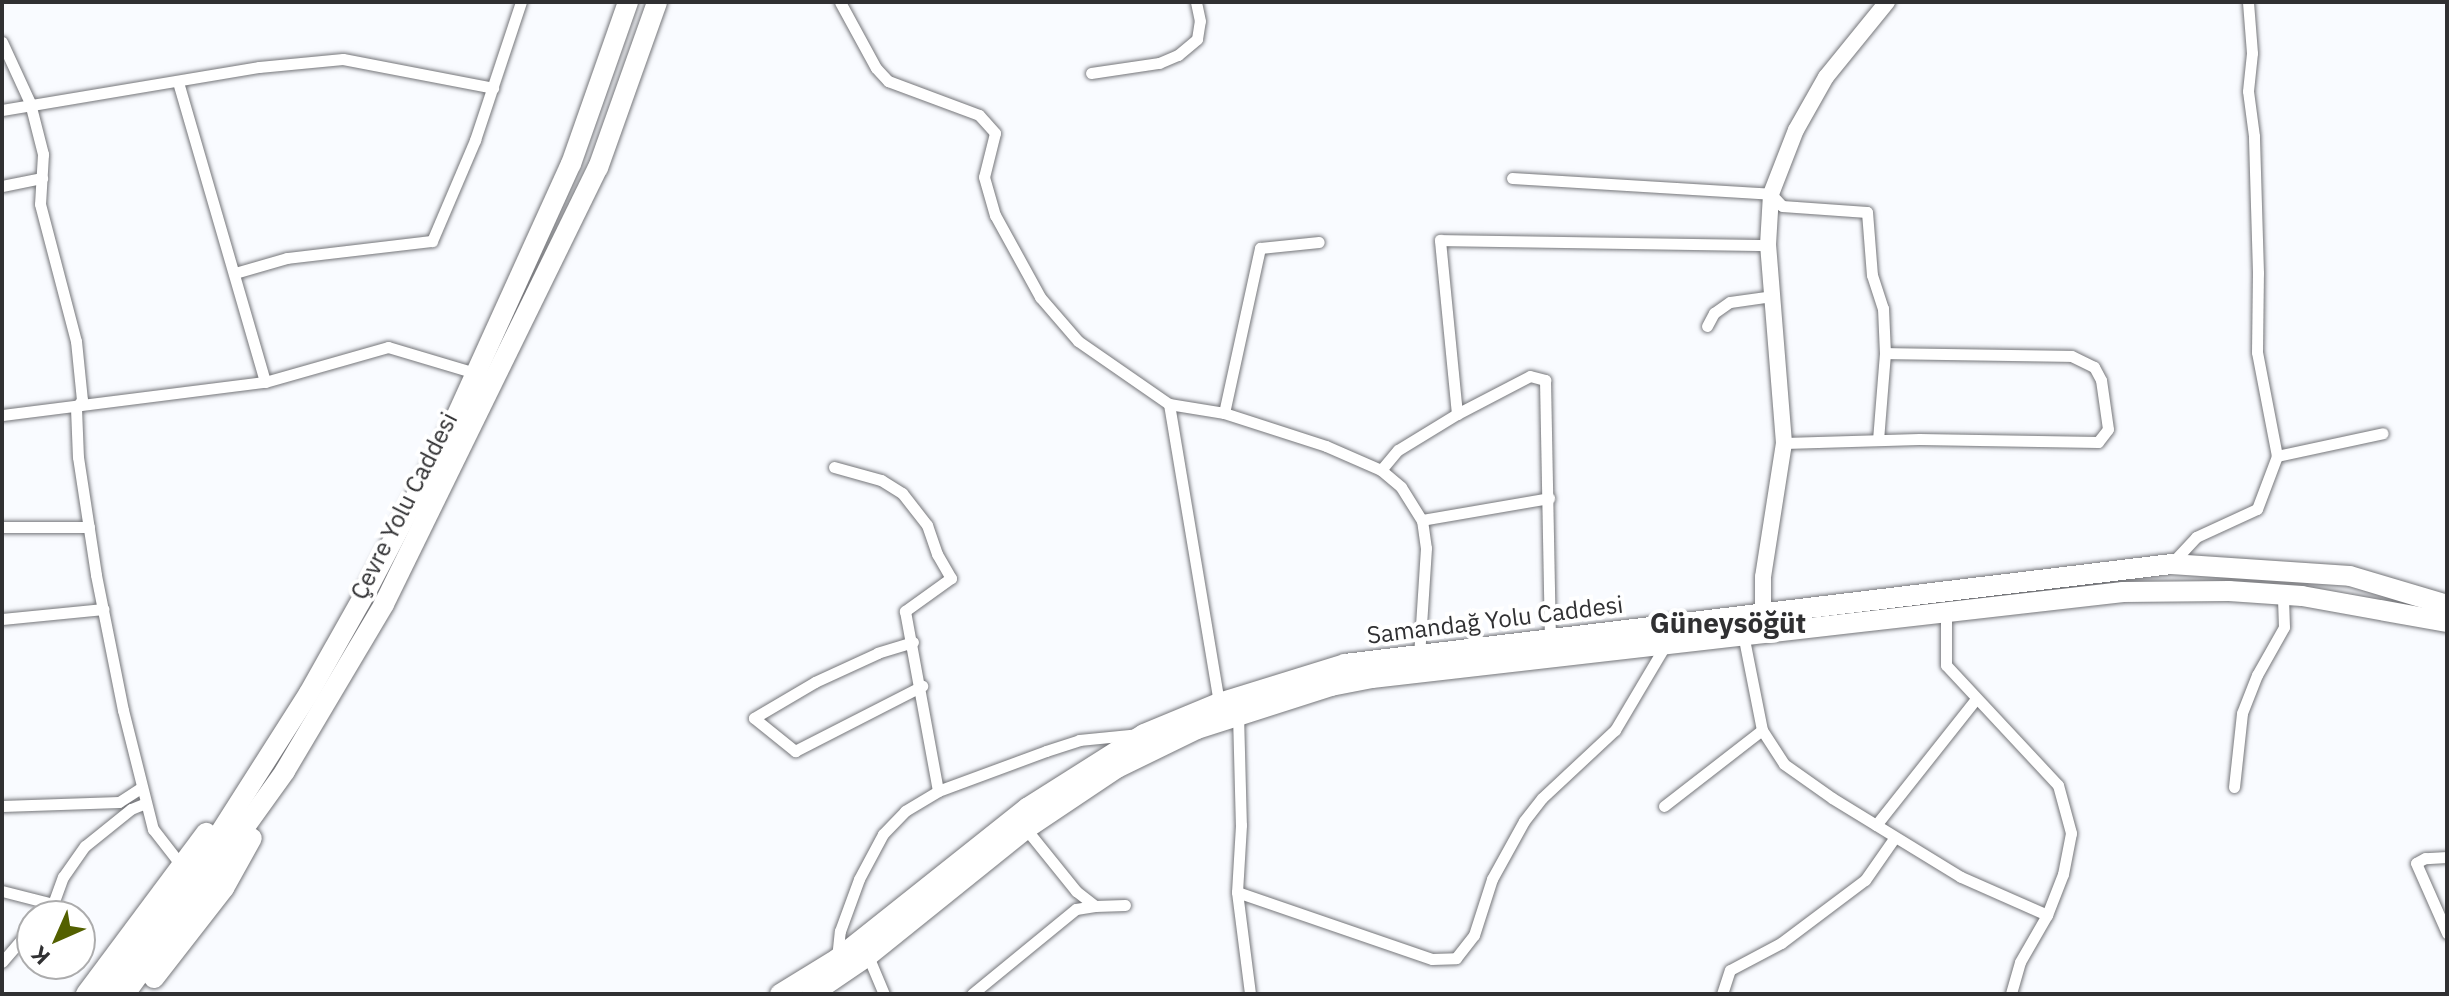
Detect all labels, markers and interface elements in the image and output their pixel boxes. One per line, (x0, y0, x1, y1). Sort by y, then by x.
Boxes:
street label: Çevre Yolu Caddesi (344, 408, 464, 604)
street label: Samandağ Yolu Caddesi (1365, 590, 1625, 650)
district label: Güneysöğüt (1650, 606, 1806, 640)
north arrow (16, 900, 96, 980)
text: K (24, 940, 56, 972)

